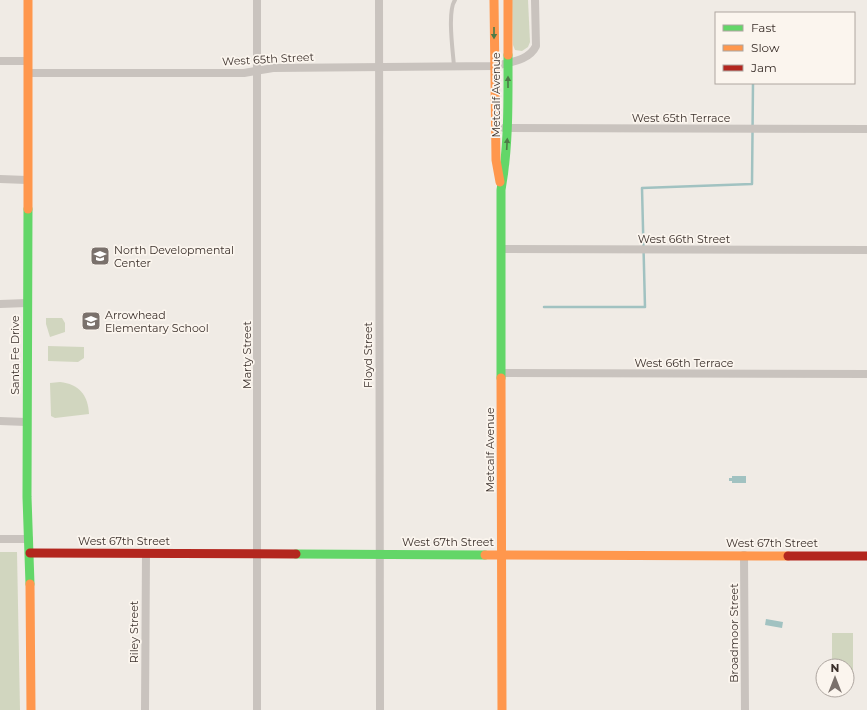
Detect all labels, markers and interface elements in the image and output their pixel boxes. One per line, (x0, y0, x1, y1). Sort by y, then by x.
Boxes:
legend (715, 12, 855, 84)
text: Fast (751, 20, 776, 35)
one-way arrow (491, 27, 497, 40)
text: Slow (751, 40, 780, 55)
street label: West 65th Street (222, 50, 315, 68)
street label: Metcalf Avenue (489, 52, 503, 138)
text: Jam (750, 60, 777, 75)
one-way arrow (505, 75, 511, 88)
street label: West 65th Terrace (632, 111, 731, 125)
one-way arrow (504, 138, 511, 150)
street label: West 66th Street (638, 232, 731, 246)
place label: North Developmental Center (114, 243, 234, 270)
school or university icon: North Developmental Center (89, 245, 111, 267)
place label: Arrowhead Elementary School (105, 308, 209, 335)
school or university icon: Arrowhead Elementary School (80, 310, 102, 332)
street label: Santa Fe Drive (8, 315, 22, 395)
street label: Marty Street (240, 321, 254, 389)
street label: Floyd Street (361, 321, 375, 388)
street label: West 66th Terrace (634, 356, 734, 370)
street label: Metcalf Avenue (483, 407, 497, 493)
street label: West 67th Street (78, 534, 171, 548)
street label: West 67th Street (402, 535, 495, 549)
street label: West 67th Street (726, 536, 819, 550)
street label: Broadmoor Street (727, 583, 741, 683)
street label: Riley Street (127, 600, 141, 663)
north arrow (815, 658, 855, 698)
text: N (831, 661, 839, 675)

